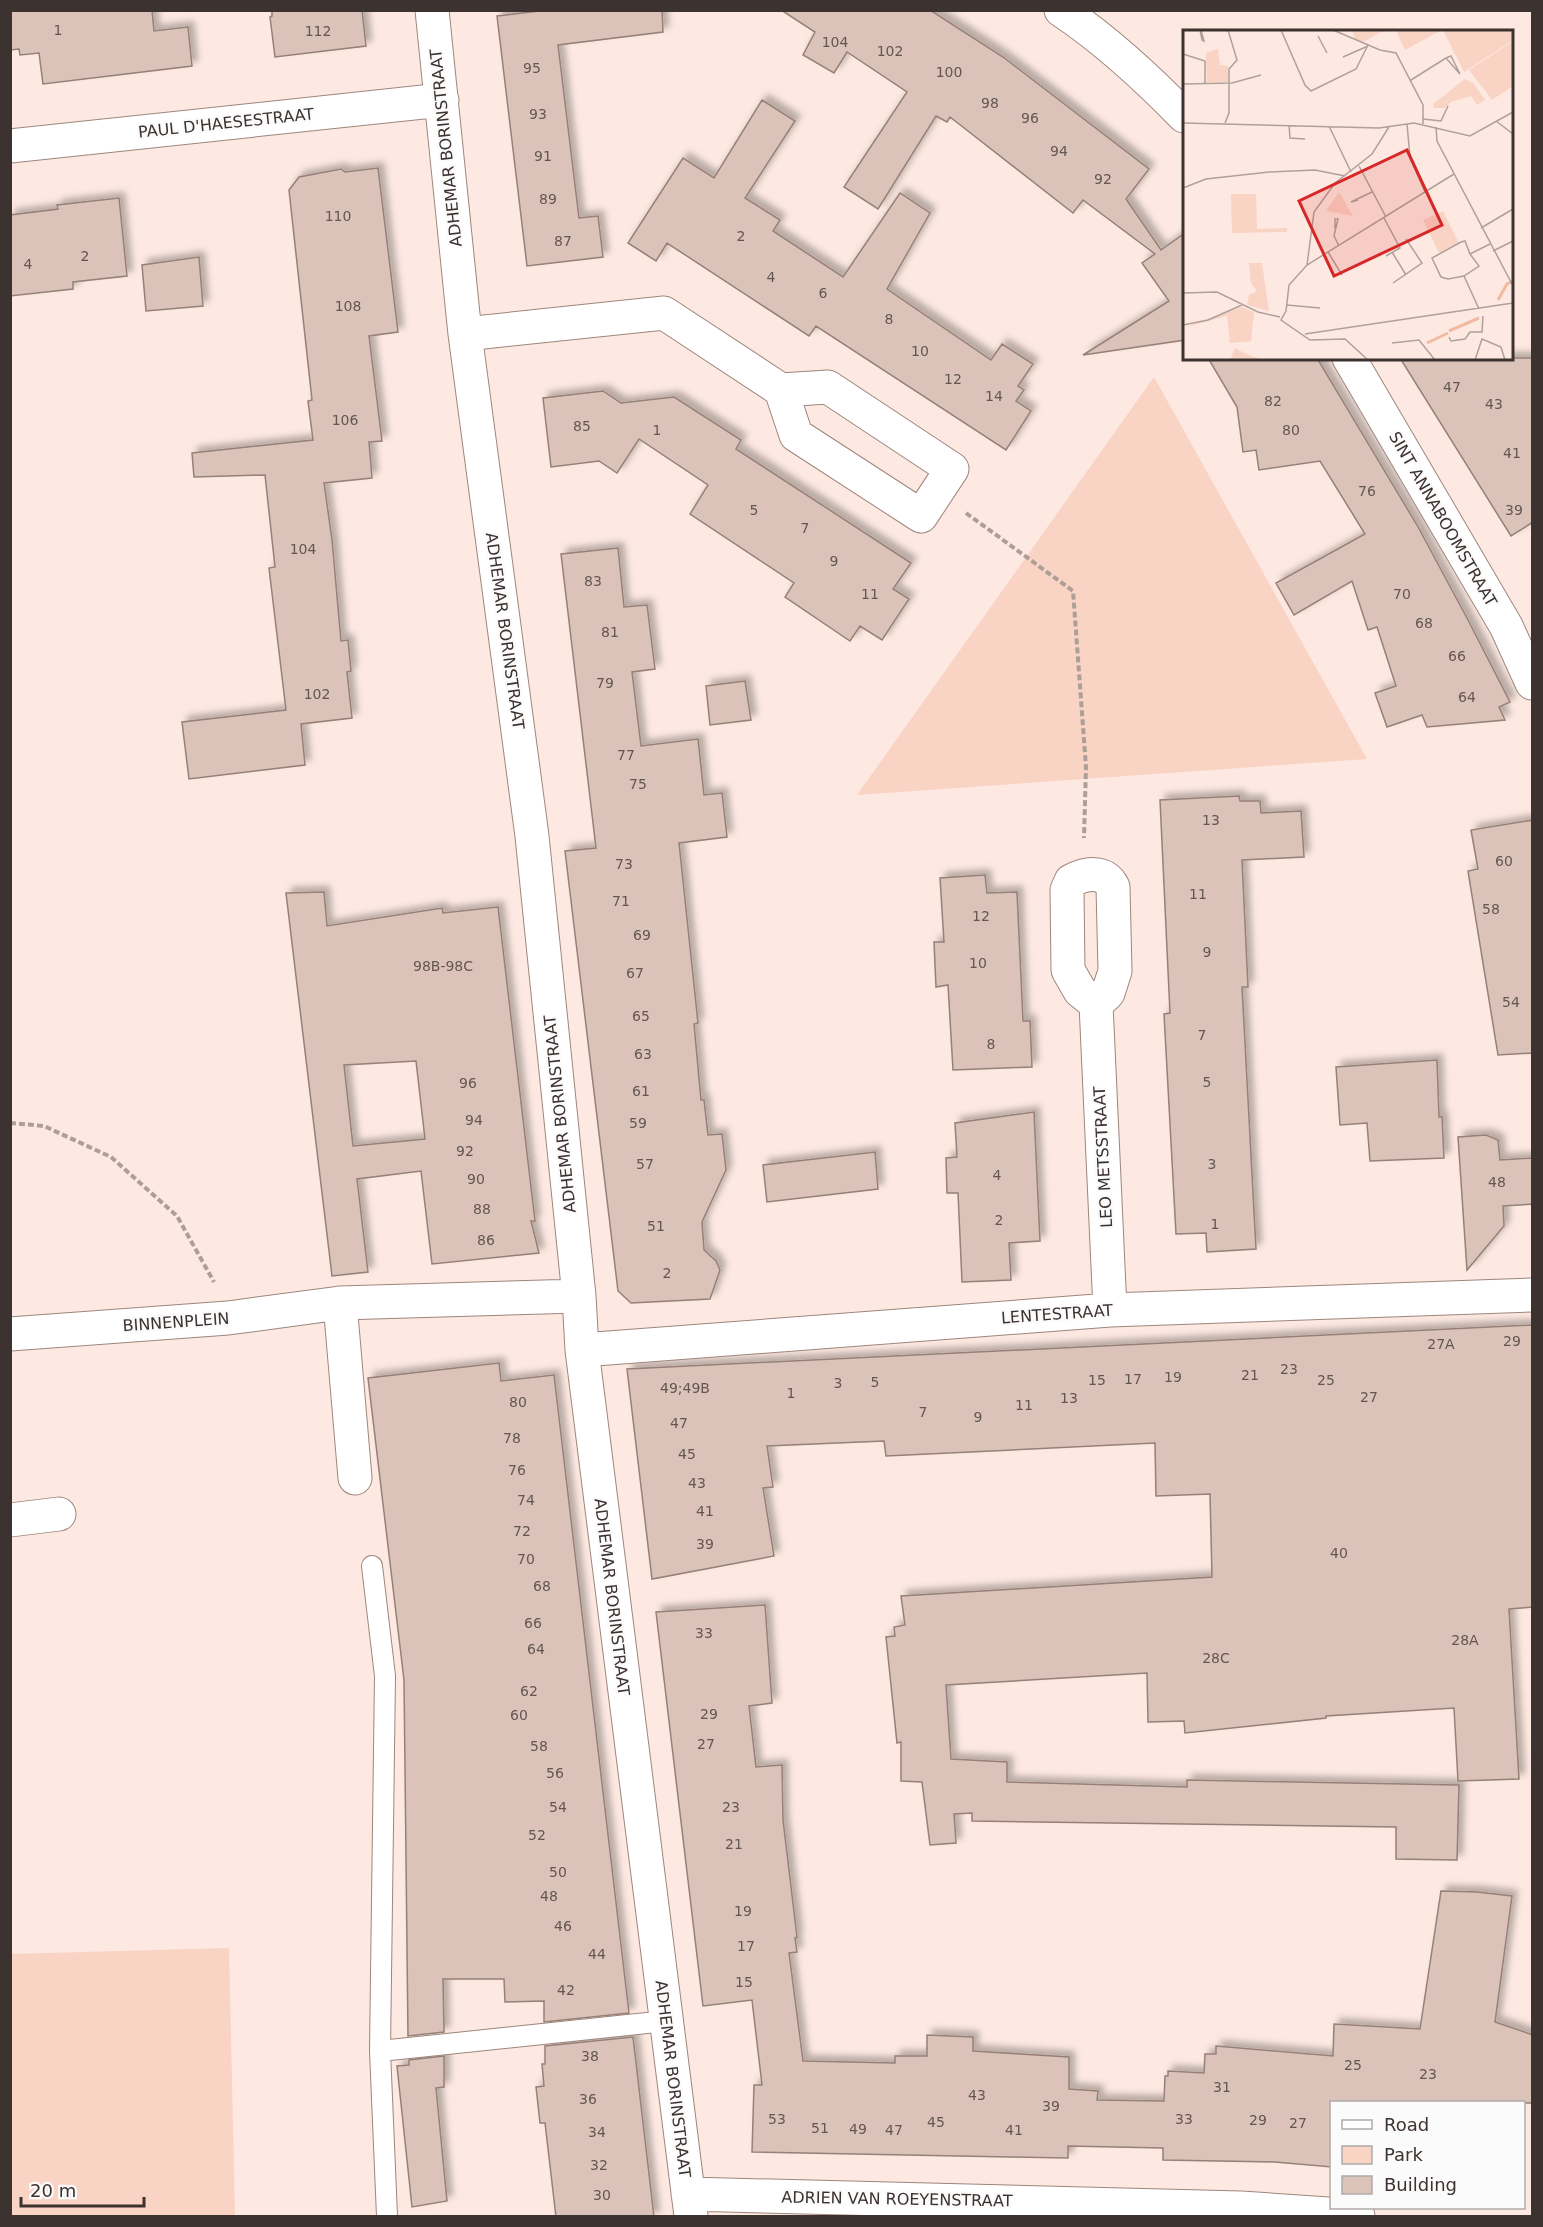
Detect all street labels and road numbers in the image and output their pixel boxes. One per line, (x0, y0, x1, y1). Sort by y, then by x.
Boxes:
street label: ADHEMAR BORINSTRAAT (426, 48, 466, 248)
street label: PAUL D'HAESESTRAAT (137, 104, 315, 142)
street label: SINT ANNABOOMSTRAAT (1385, 428, 1501, 610)
street label: ADHEMAR BORINSTRAAT (482, 531, 528, 731)
street label: ADHEMAR BORINSTRAAT (540, 1014, 580, 1214)
street label: LEO METSSTRAAT (1090, 1085, 1116, 1228)
street label: LENTESTRAAT (1000, 1301, 1114, 1327)
street label: BINNENPLEIN (122, 1309, 230, 1335)
street label: ADHEMAR BORINSTRAAT (590, 1497, 634, 1697)
street label: ADHEMAR BORINSTRAAT (651, 1979, 695, 2179)
street label: ADRIEN VAN ROEYENSTRAAT (781, 2187, 1013, 2211)

